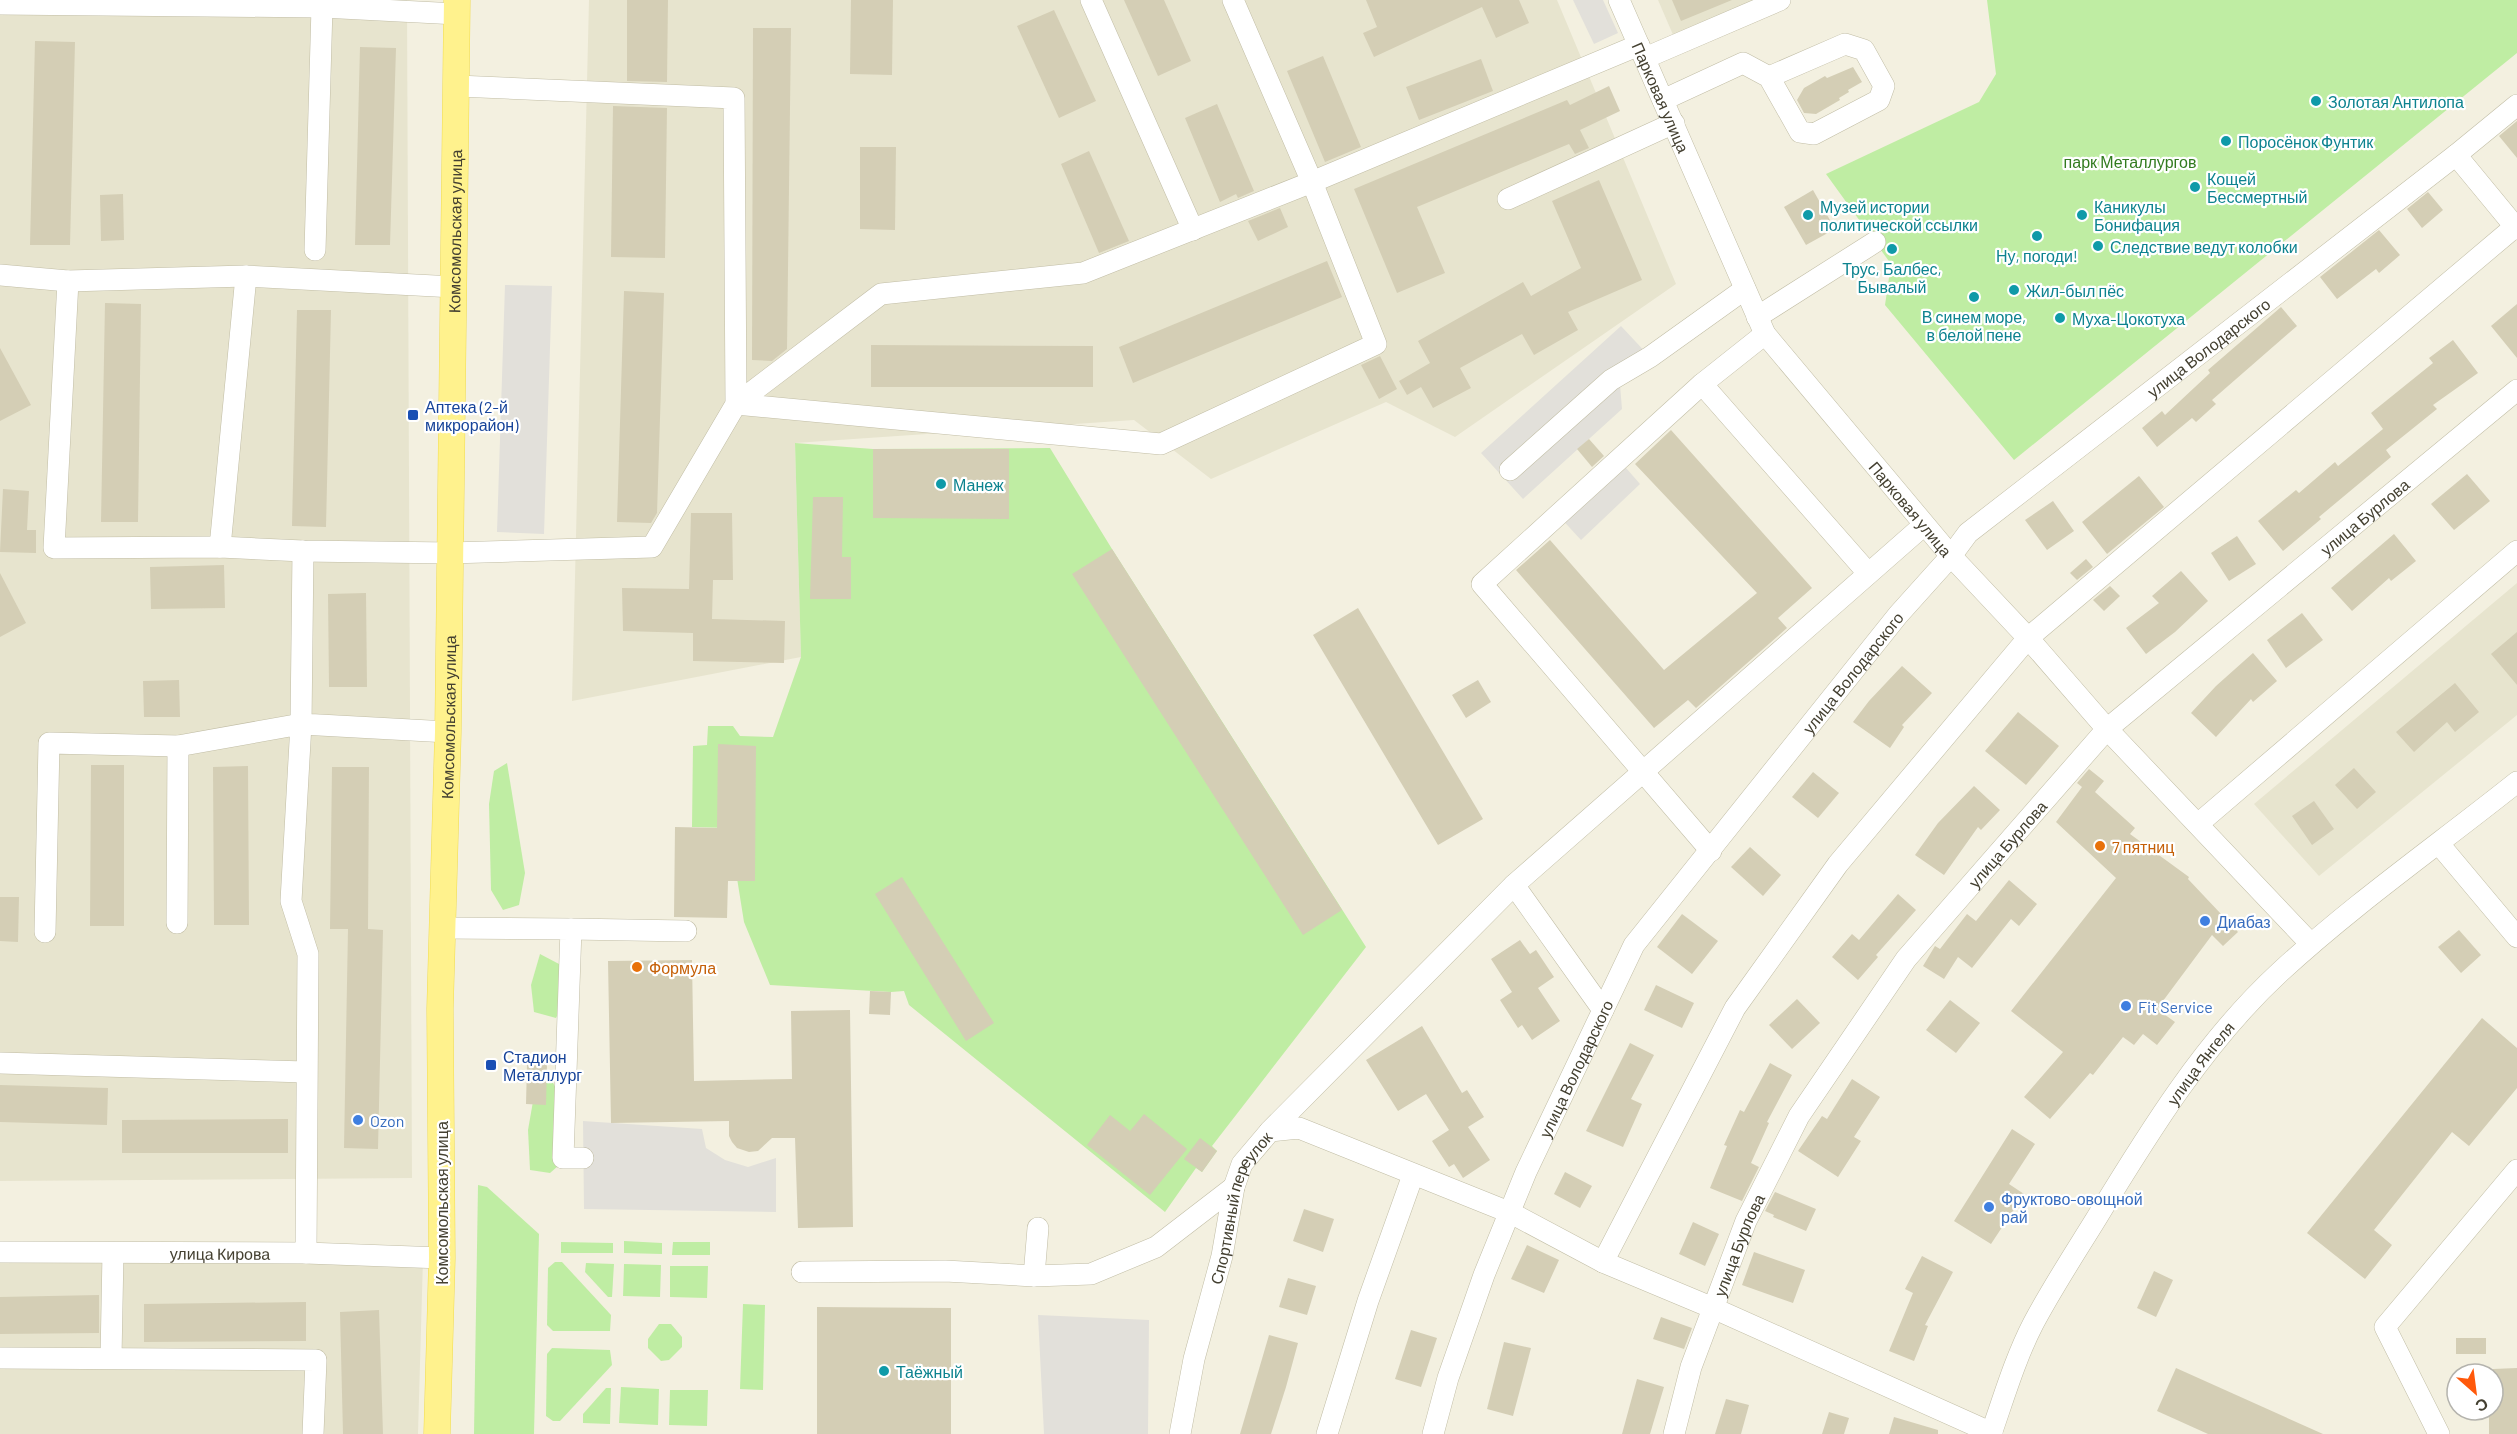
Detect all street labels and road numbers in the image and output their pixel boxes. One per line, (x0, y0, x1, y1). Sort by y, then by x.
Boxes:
street label: Парковая улица (1629, 39, 1694, 155)
street label: Комсомольская улица (444, 149, 465, 313)
street label: улица Володарского (2143, 293, 2273, 400)
street label: Парковая улица (1866, 457, 1956, 560)
street label: улица Бурлова (2316, 474, 2412, 558)
street label: улица Володарского (1798, 608, 1907, 737)
street label: Комсомольская улица (437, 635, 459, 799)
street label: улица Бурлова (1964, 796, 2050, 891)
street label: улица Володарского (1534, 996, 1616, 1140)
street label: улица Янгеля (2162, 1017, 2238, 1108)
street label: Комсомольская улица (432, 1121, 451, 1285)
street label: Спортивный переулок (1205, 1126, 1276, 1286)
street label: улица Бурлова (1709, 1190, 1768, 1299)
street label: улица Кирова (170, 1243, 270, 1262)

